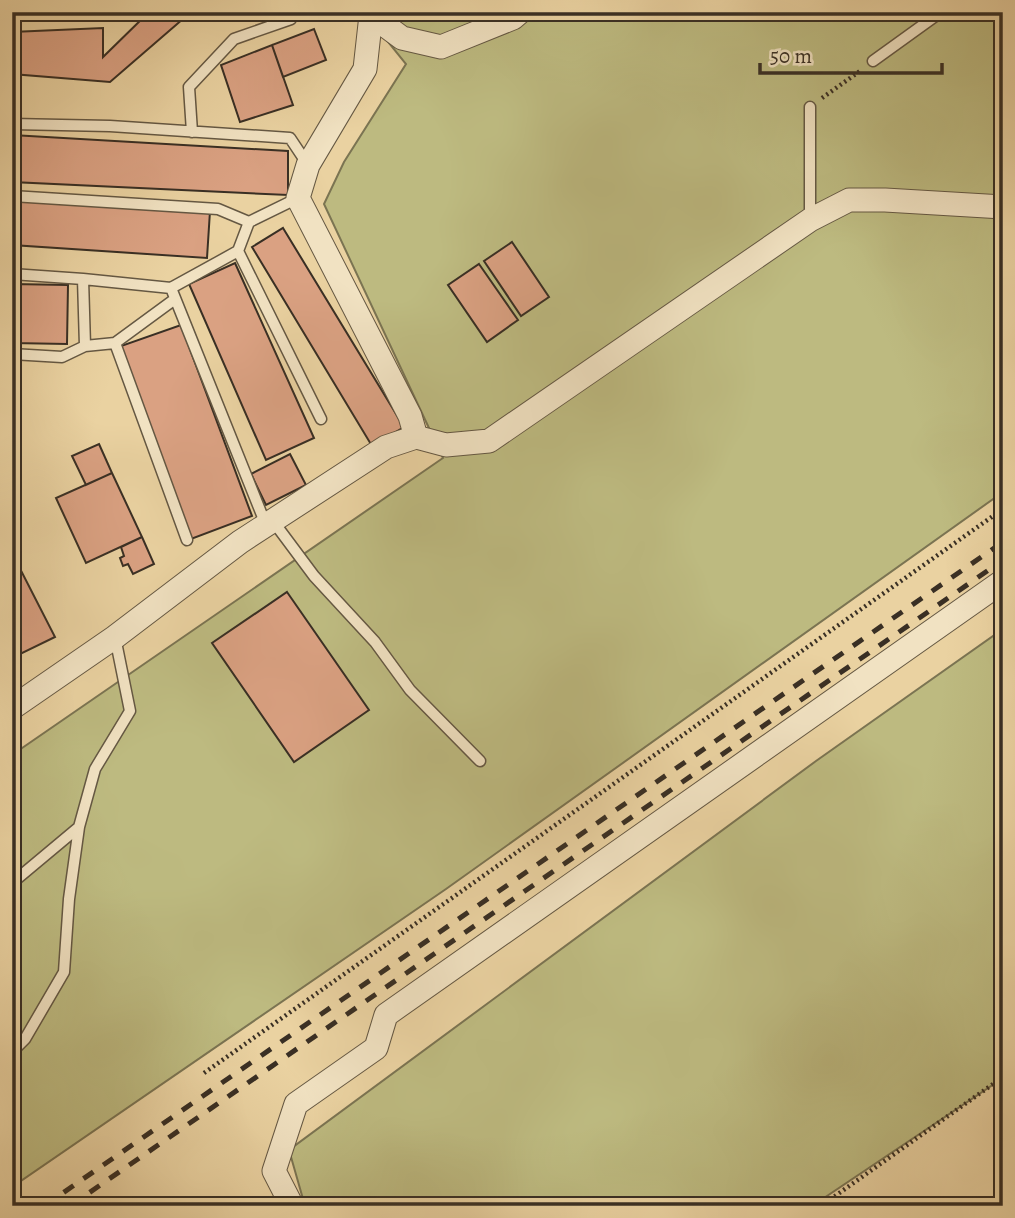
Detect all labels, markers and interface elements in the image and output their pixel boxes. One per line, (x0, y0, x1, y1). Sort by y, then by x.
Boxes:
scale bar (760, 32, 942, 76)
text: 50 m (770, 42, 812, 70)

